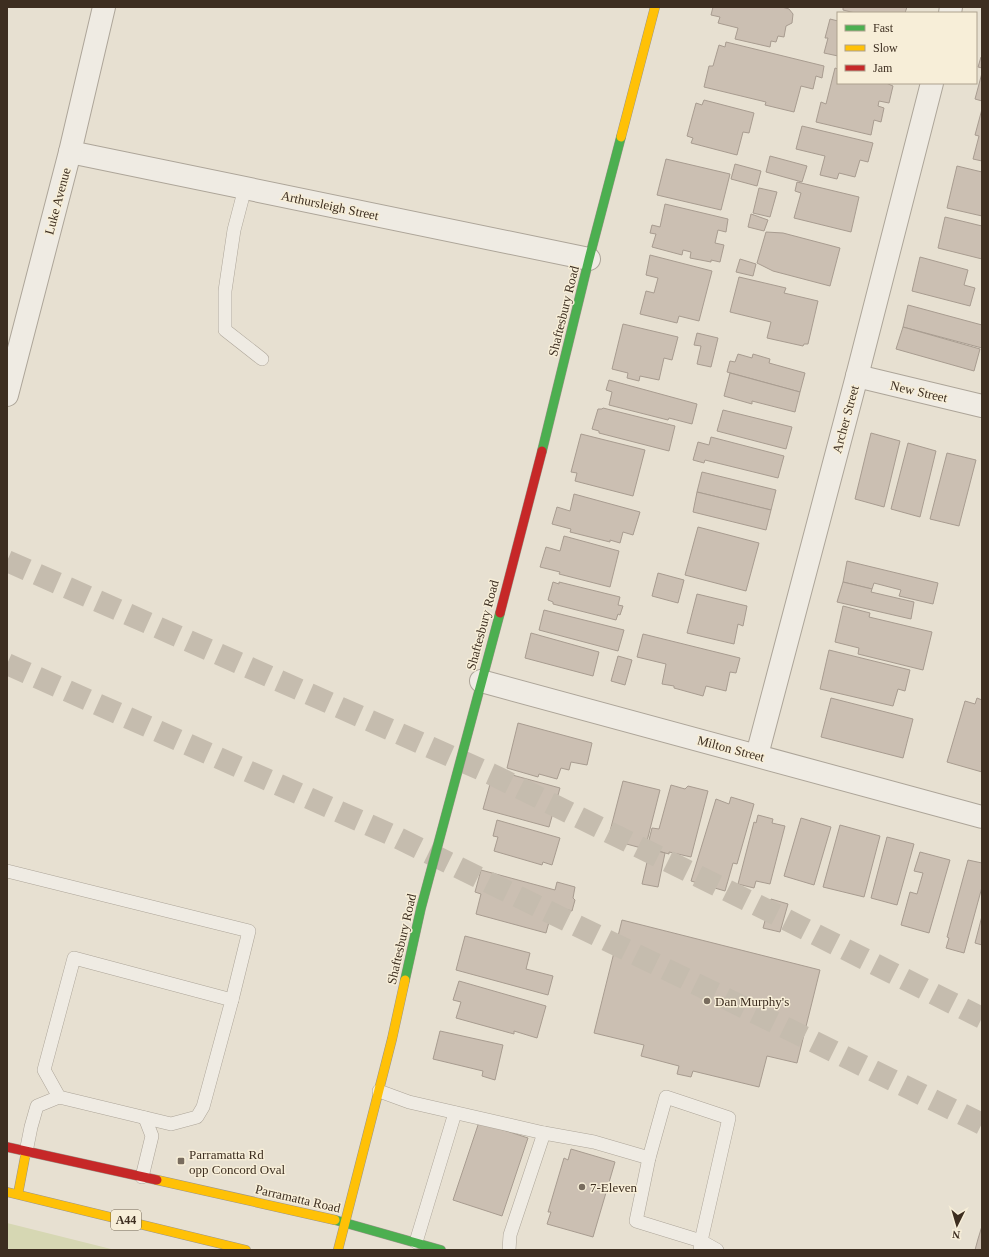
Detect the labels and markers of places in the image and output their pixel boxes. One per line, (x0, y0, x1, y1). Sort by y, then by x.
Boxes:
place label: Dan Murphy's (715, 994, 789, 1009)
marker: Dan Murphy's (702, 996, 712, 1006)
place label: Parramatta Rd opp Concord Oval (189, 1147, 285, 1177)
marker: Parramatta Rd opp Concord Oval (176, 1156, 186, 1166)
place label: 7-Eleven (590, 1180, 637, 1195)
marker: 7-Eleven (577, 1182, 587, 1192)

